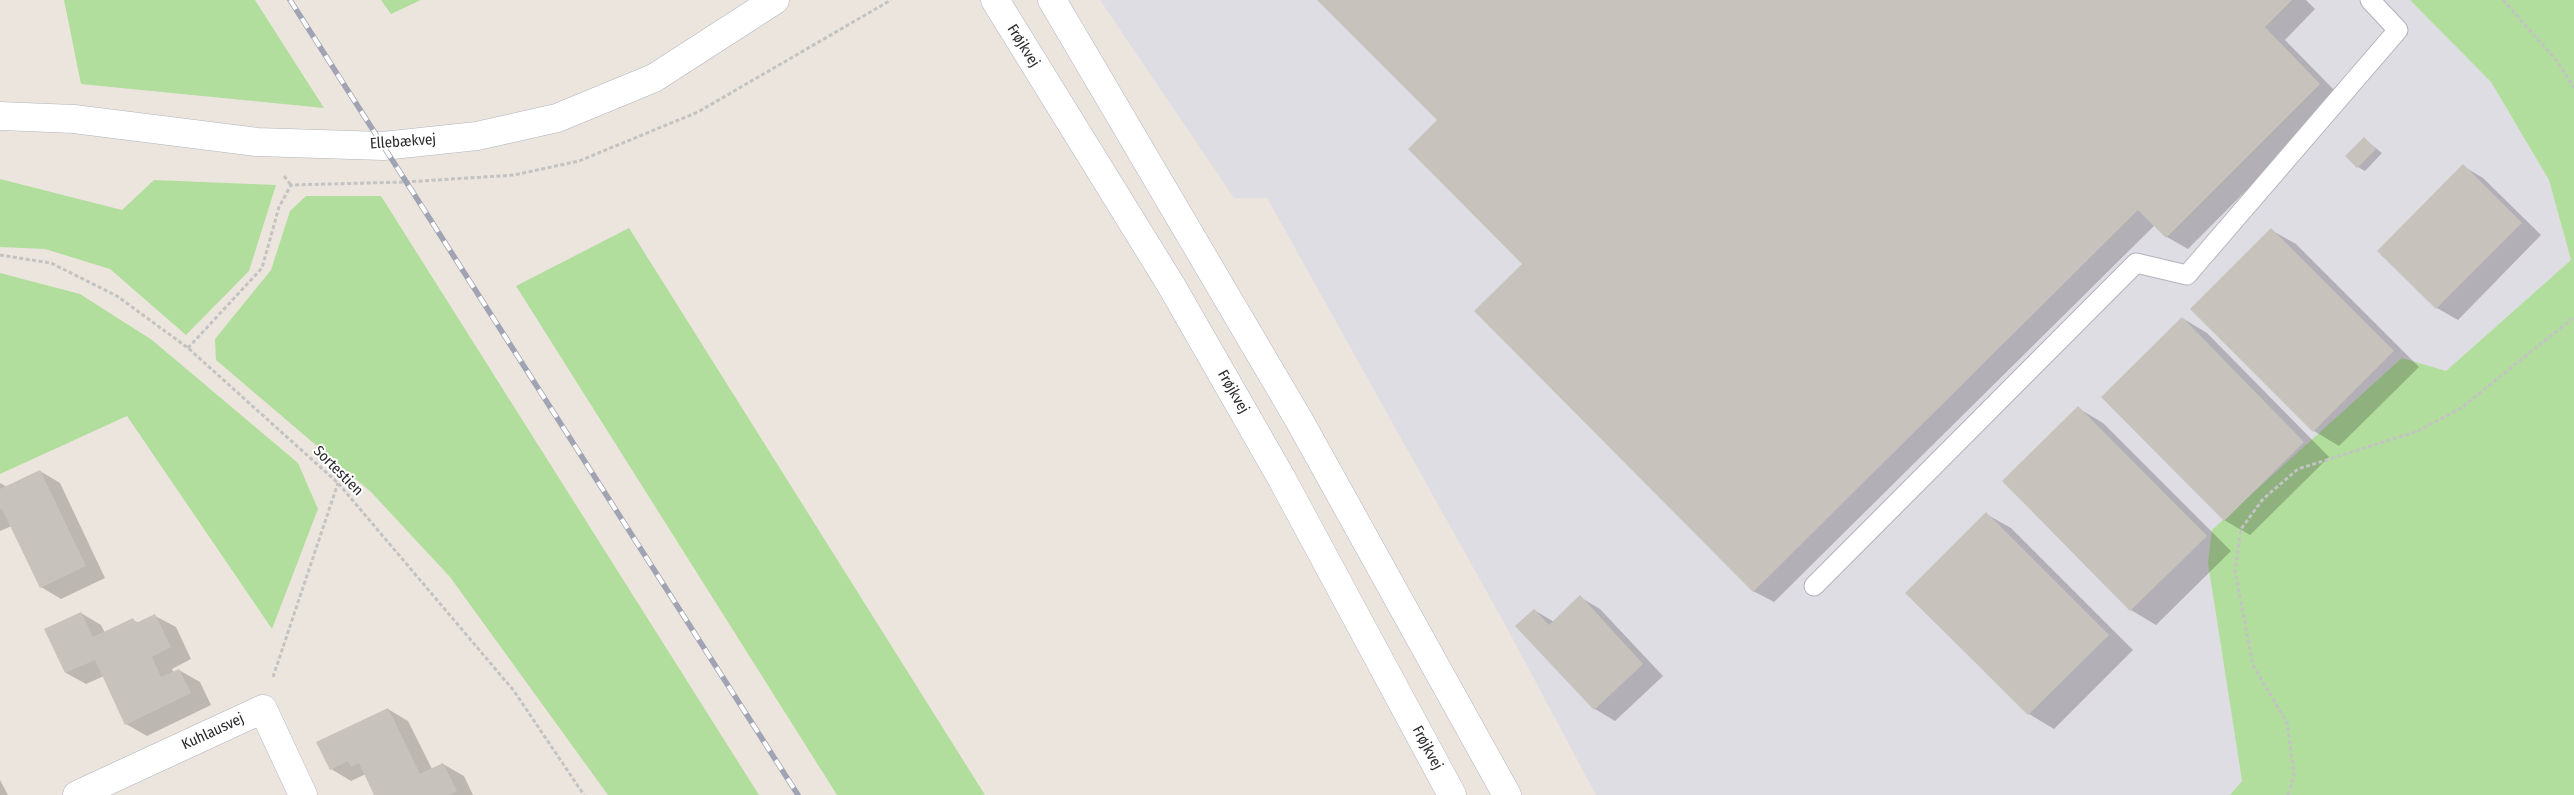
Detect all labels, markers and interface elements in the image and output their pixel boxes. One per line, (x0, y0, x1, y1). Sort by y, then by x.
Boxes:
street label: Frøjkvej (1003, 21, 1043, 71)
street label: Ellebækvej (369, 131, 437, 153)
street label: Frøjkvej (1213, 367, 1253, 417)
street label: Sortestien (309, 442, 367, 500)
street label: Kuhlausvej (179, 710, 247, 754)
street label: Frøjkvej (1408, 723, 1446, 773)

